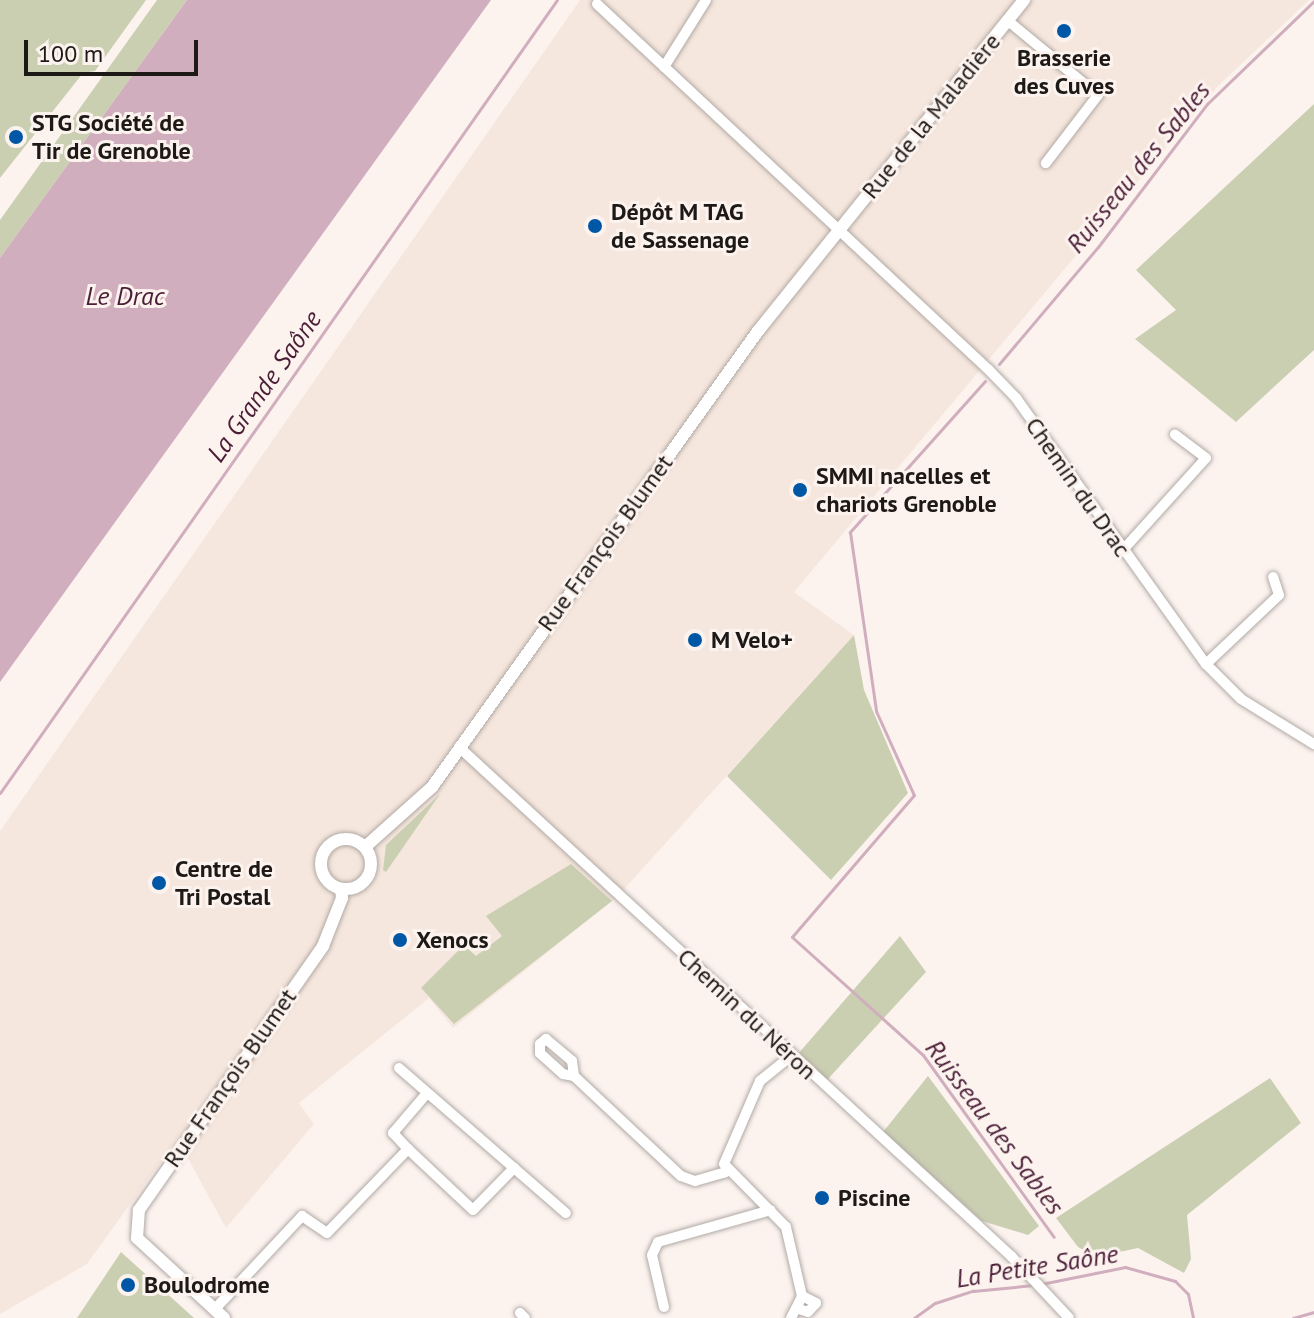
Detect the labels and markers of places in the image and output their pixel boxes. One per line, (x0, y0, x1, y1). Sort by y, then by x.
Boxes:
marker: Brasserie des Cuves (1055, 22, 1073, 40)
place label: Brasserie des Cuves (1014, 44, 1114, 100)
place label: STG Société de Tir de Grenoble (32, 109, 191, 165)
marker: STG Société de Tir de Grenoble (7, 128, 25, 146)
place label: Dépôt M TAG de Sassenage (611, 198, 749, 254)
marker: Dépôt M TAG de Sassenage (586, 217, 604, 235)
place label: SMMI nacelles et chariots Grenoble (816, 462, 997, 518)
marker: SMMI nacelles et chariots Grenoble (791, 481, 809, 499)
place label: M Velo+ (711, 626, 794, 654)
marker: M Velo+ (686, 631, 704, 649)
place label: Centre de Tri Postal (175, 855, 273, 911)
marker: Centre de Tri Postal (150, 874, 168, 892)
place label: Xenocs (416, 926, 489, 954)
marker: Xenocs (391, 931, 409, 949)
place label: Piscine (838, 1184, 910, 1212)
marker: Piscine (813, 1189, 831, 1207)
place label: Boulodrome (144, 1271, 270, 1299)
marker: Boulodrome (119, 1276, 137, 1294)

